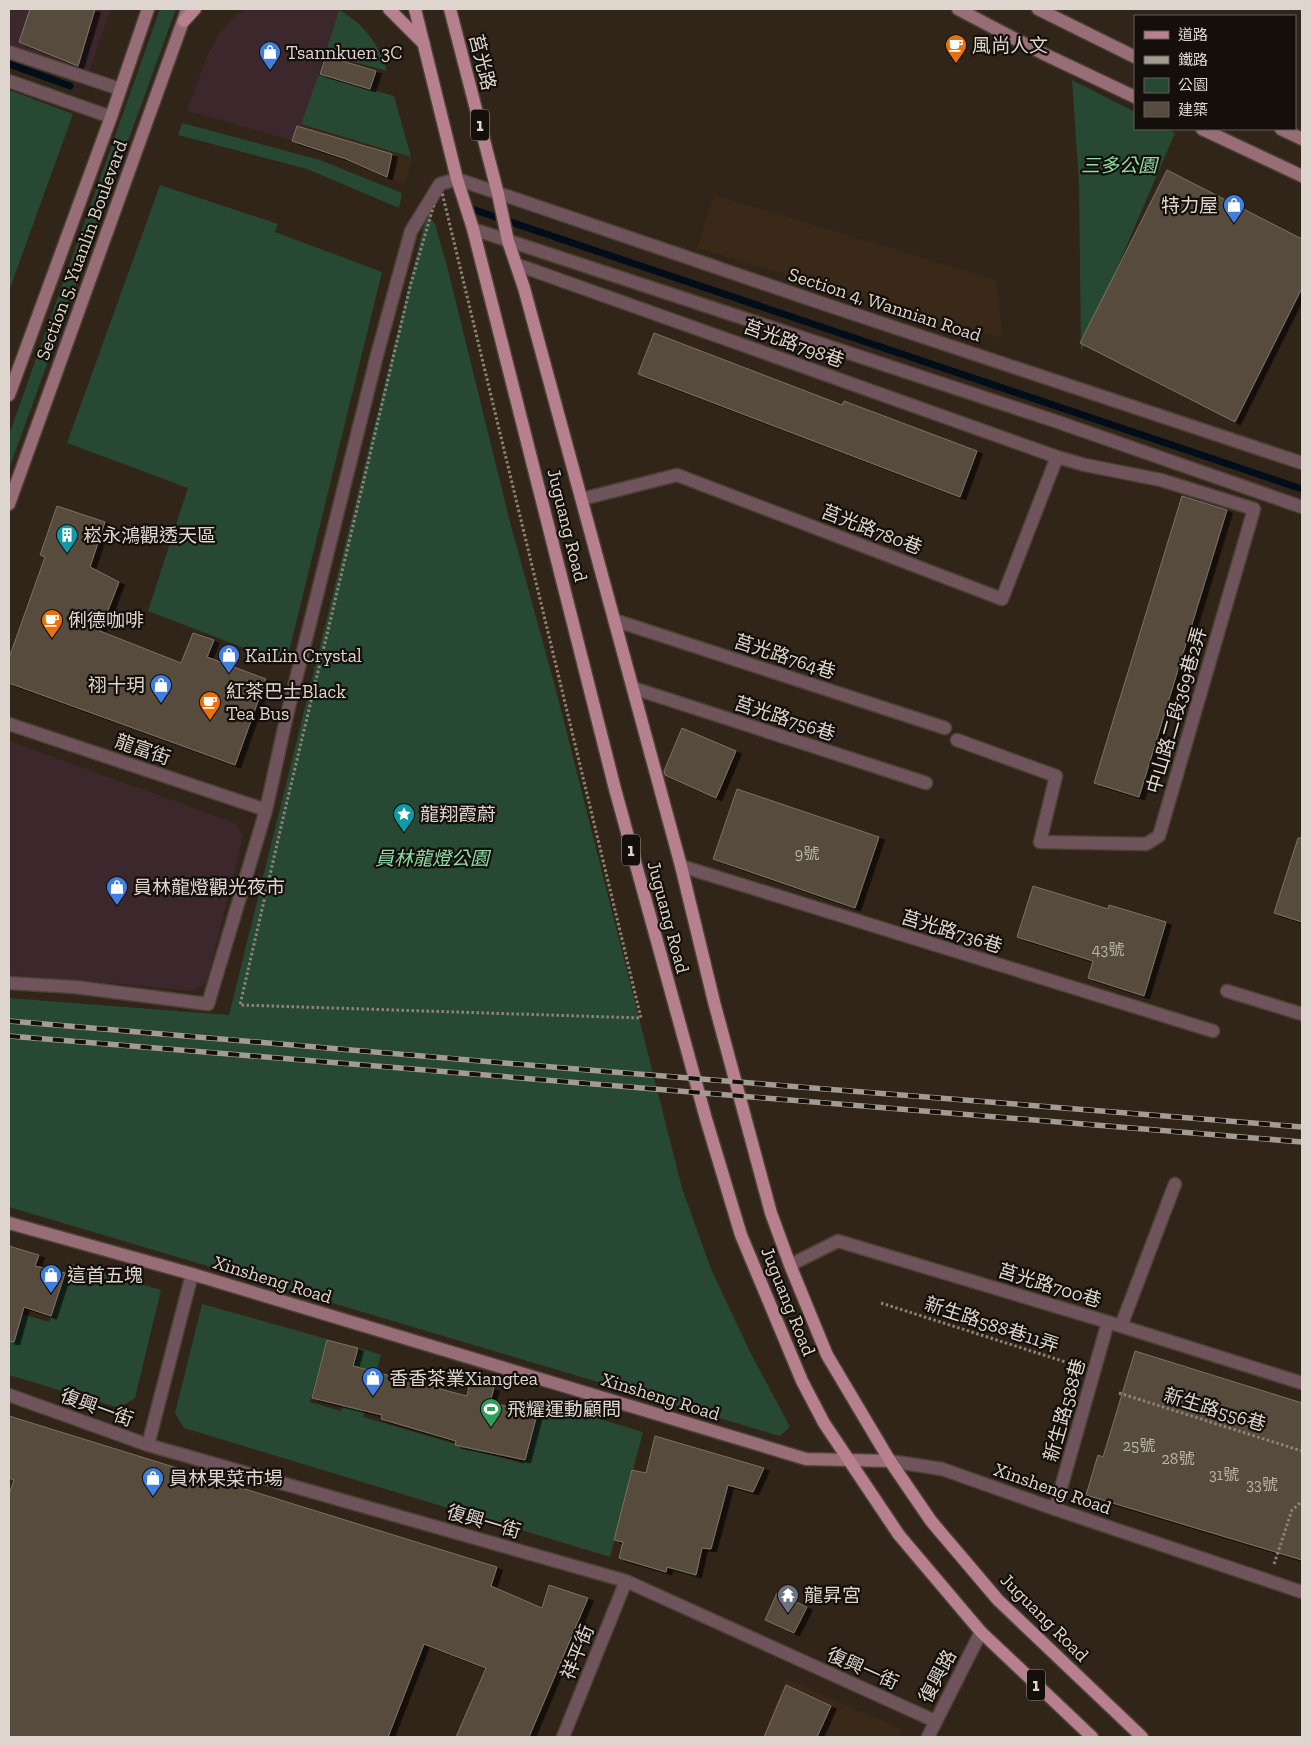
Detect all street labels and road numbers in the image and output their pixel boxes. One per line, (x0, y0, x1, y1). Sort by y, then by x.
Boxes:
street label: 莒光路 (464, 32, 501, 93)
road number: 1 (471, 110, 489, 140)
street label: Section 5, Yuanlin Boulevard (31, 137, 132, 363)
street label: Section 4, Wannian Road (786, 262, 985, 347)
street label: 莒光路798巷 (740, 315, 847, 372)
street label: Juguang Road (542, 466, 593, 585)
street label: 莒光路780巷 (818, 500, 925, 559)
street label: 中山路二段369巷2弄 (1142, 624, 1211, 796)
street label: 莒光路764巷 (731, 629, 838, 684)
street label: 莒光路756巷 (731, 691, 838, 746)
street label: 龍富街 (112, 729, 174, 770)
road number: 1 (622, 834, 640, 866)
street label: Juguang Road (642, 858, 695, 977)
street label: 莒光路736巷 (899, 905, 1005, 958)
street label: Juguang Road (756, 1243, 821, 1360)
street label: Xinsheng Road (211, 1251, 335, 1309)
street label: 莒光路700巷 (995, 1259, 1104, 1312)
street label: 新生路588巷11弄 (922, 1292, 1062, 1357)
street label: 新生路588巷 (1039, 1356, 1090, 1464)
street label: Xinsheng Road (599, 1368, 723, 1426)
street label: 新生路556巷 (1161, 1383, 1269, 1436)
street label: 復興一街 (57, 1384, 136, 1431)
street label: Xinsheng Road (991, 1458, 1115, 1519)
street label: 復興一街 (444, 1500, 524, 1543)
street label: Juguang Road (996, 1568, 1094, 1667)
street label: 祥平街 (556, 1621, 599, 1683)
street label: 復興一街 (823, 1642, 902, 1694)
street label: 復興路 (914, 1646, 961, 1707)
road number: 1 (1027, 1670, 1045, 1700)

